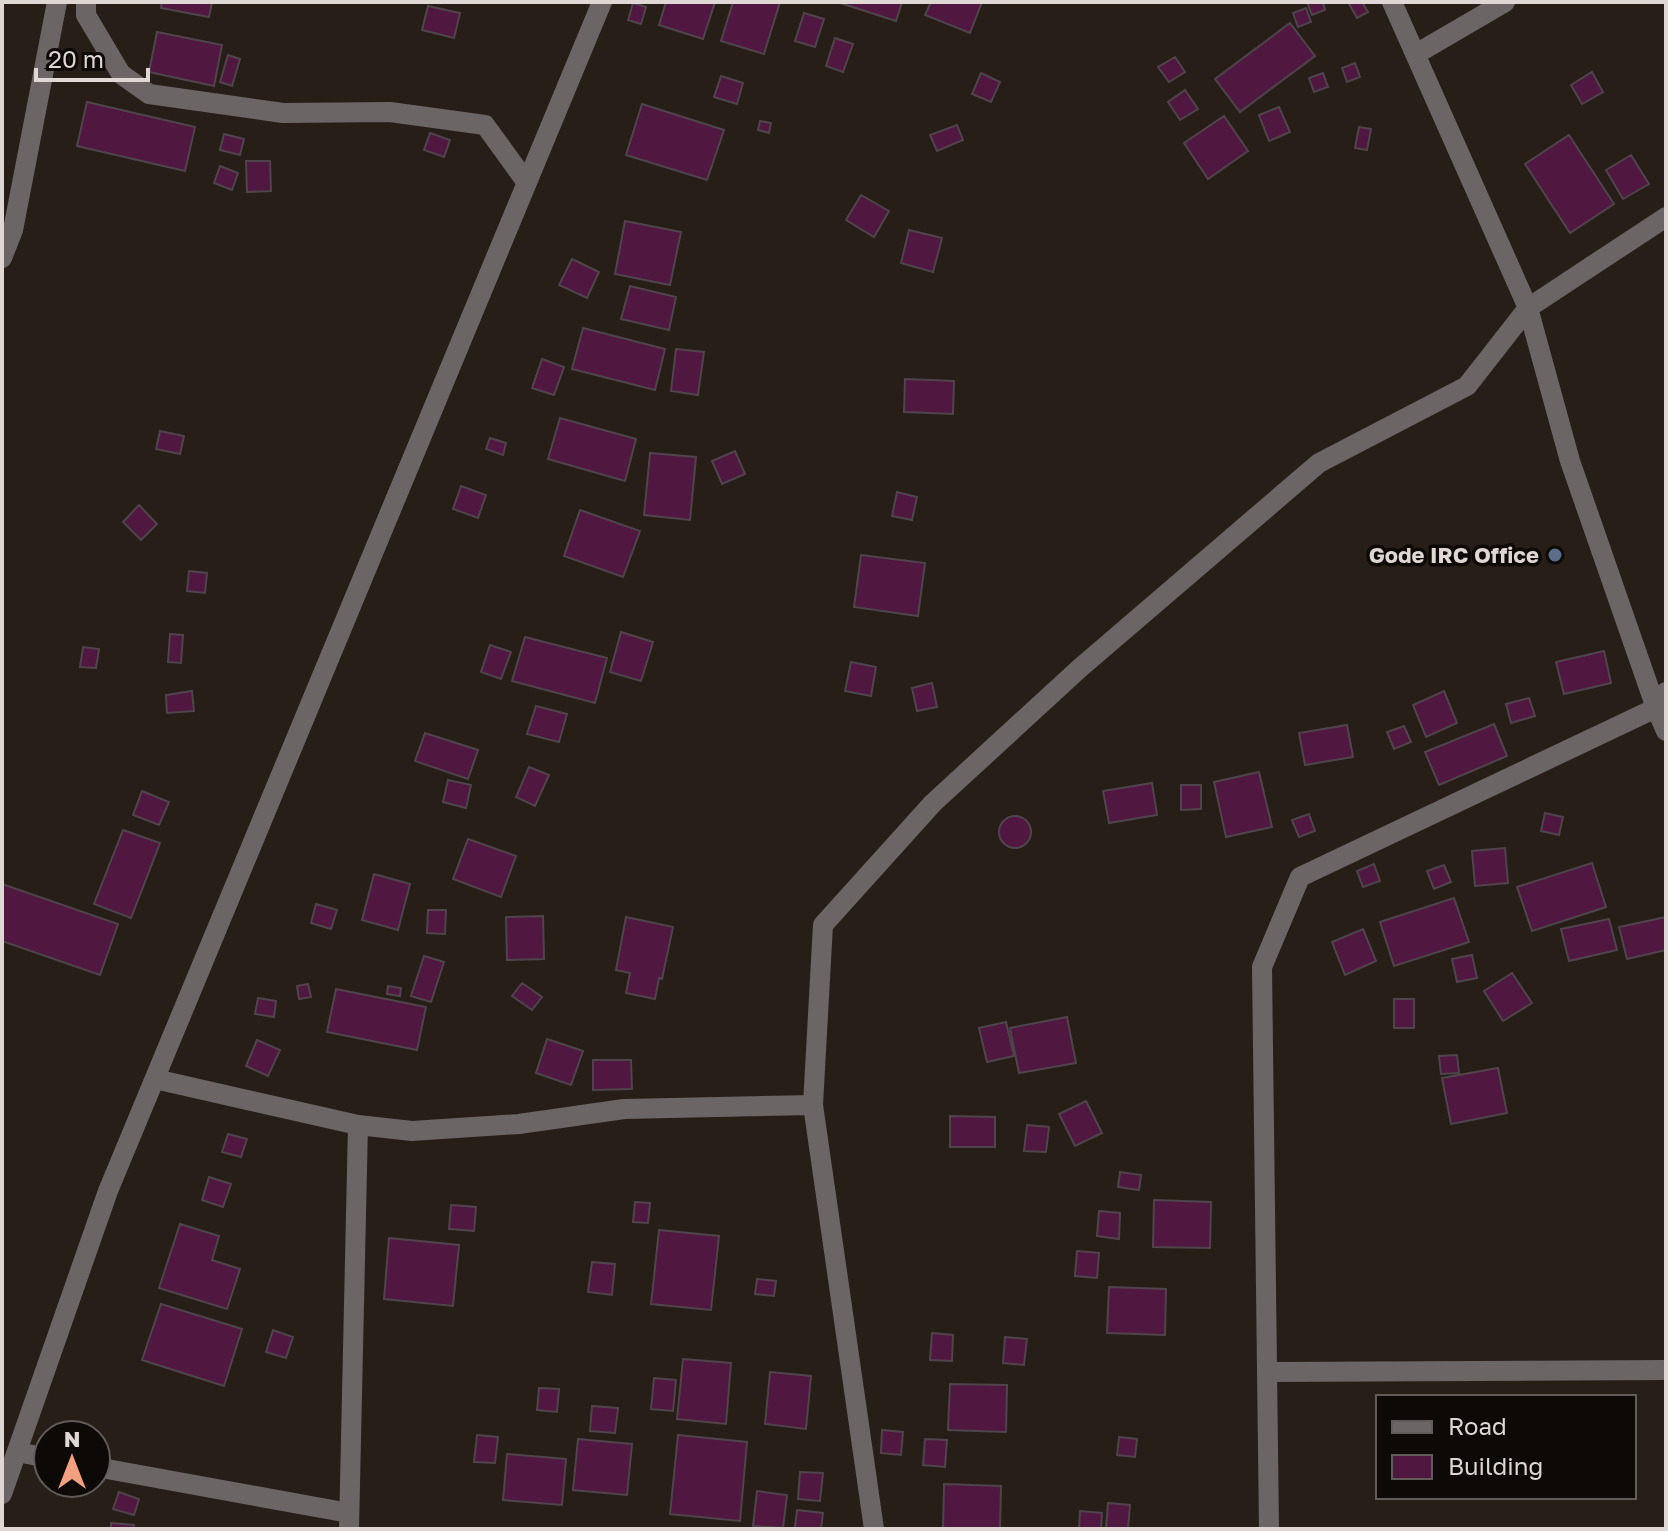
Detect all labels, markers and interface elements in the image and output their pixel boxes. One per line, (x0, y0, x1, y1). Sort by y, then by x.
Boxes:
scale bar (36, 32, 148, 82)
text: 20 m (48, 44, 104, 73)
place label: Gode IRC Office (1369, 541, 1539, 568)
marker: Gode IRC Office (1546, 546, 1564, 564)
legend (1376, 1395, 1636, 1499)
text: Road (1448, 1411, 1507, 1440)
north arrow (32, 1419, 112, 1499)
text: N (64, 1425, 80, 1452)
text: Building (1448, 1451, 1543, 1480)

